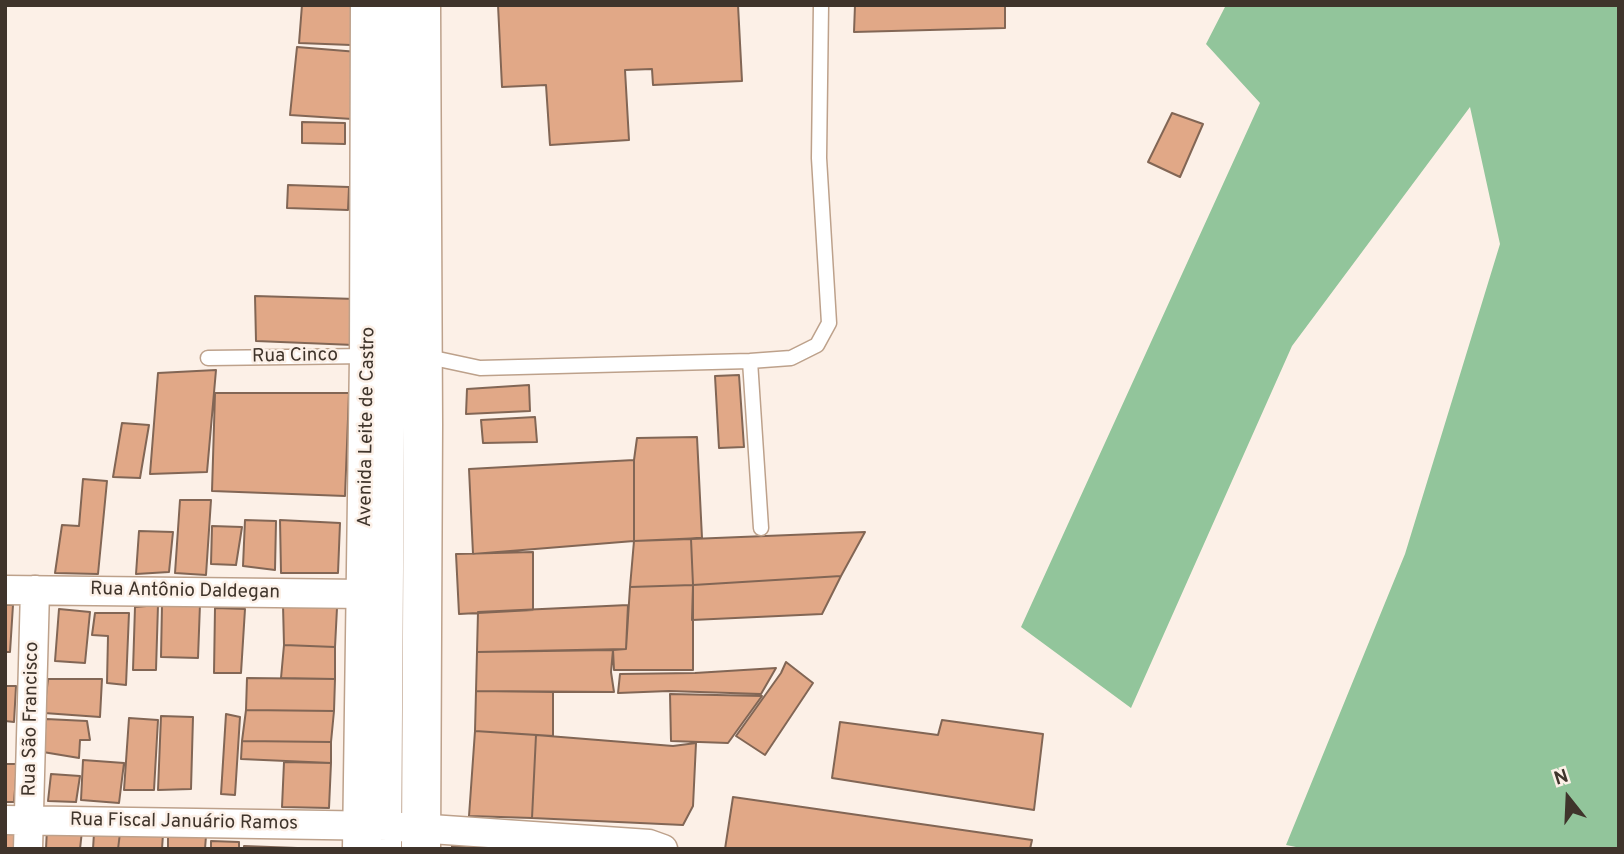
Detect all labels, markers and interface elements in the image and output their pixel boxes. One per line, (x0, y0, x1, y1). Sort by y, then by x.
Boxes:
street label: Avenida Leite de Castro (355, 327, 381, 527)
street label: Rua Cinco (252, 345, 338, 369)
street label: Rua Antônio Daldegan (90, 579, 280, 605)
street label: Rua São Francisco (19, 641, 45, 797)
north arrow (1533, 763, 1603, 833)
text: N (1551, 765, 1572, 792)
street label: Rua Fiscal Januário Ramos (70, 810, 298, 836)

